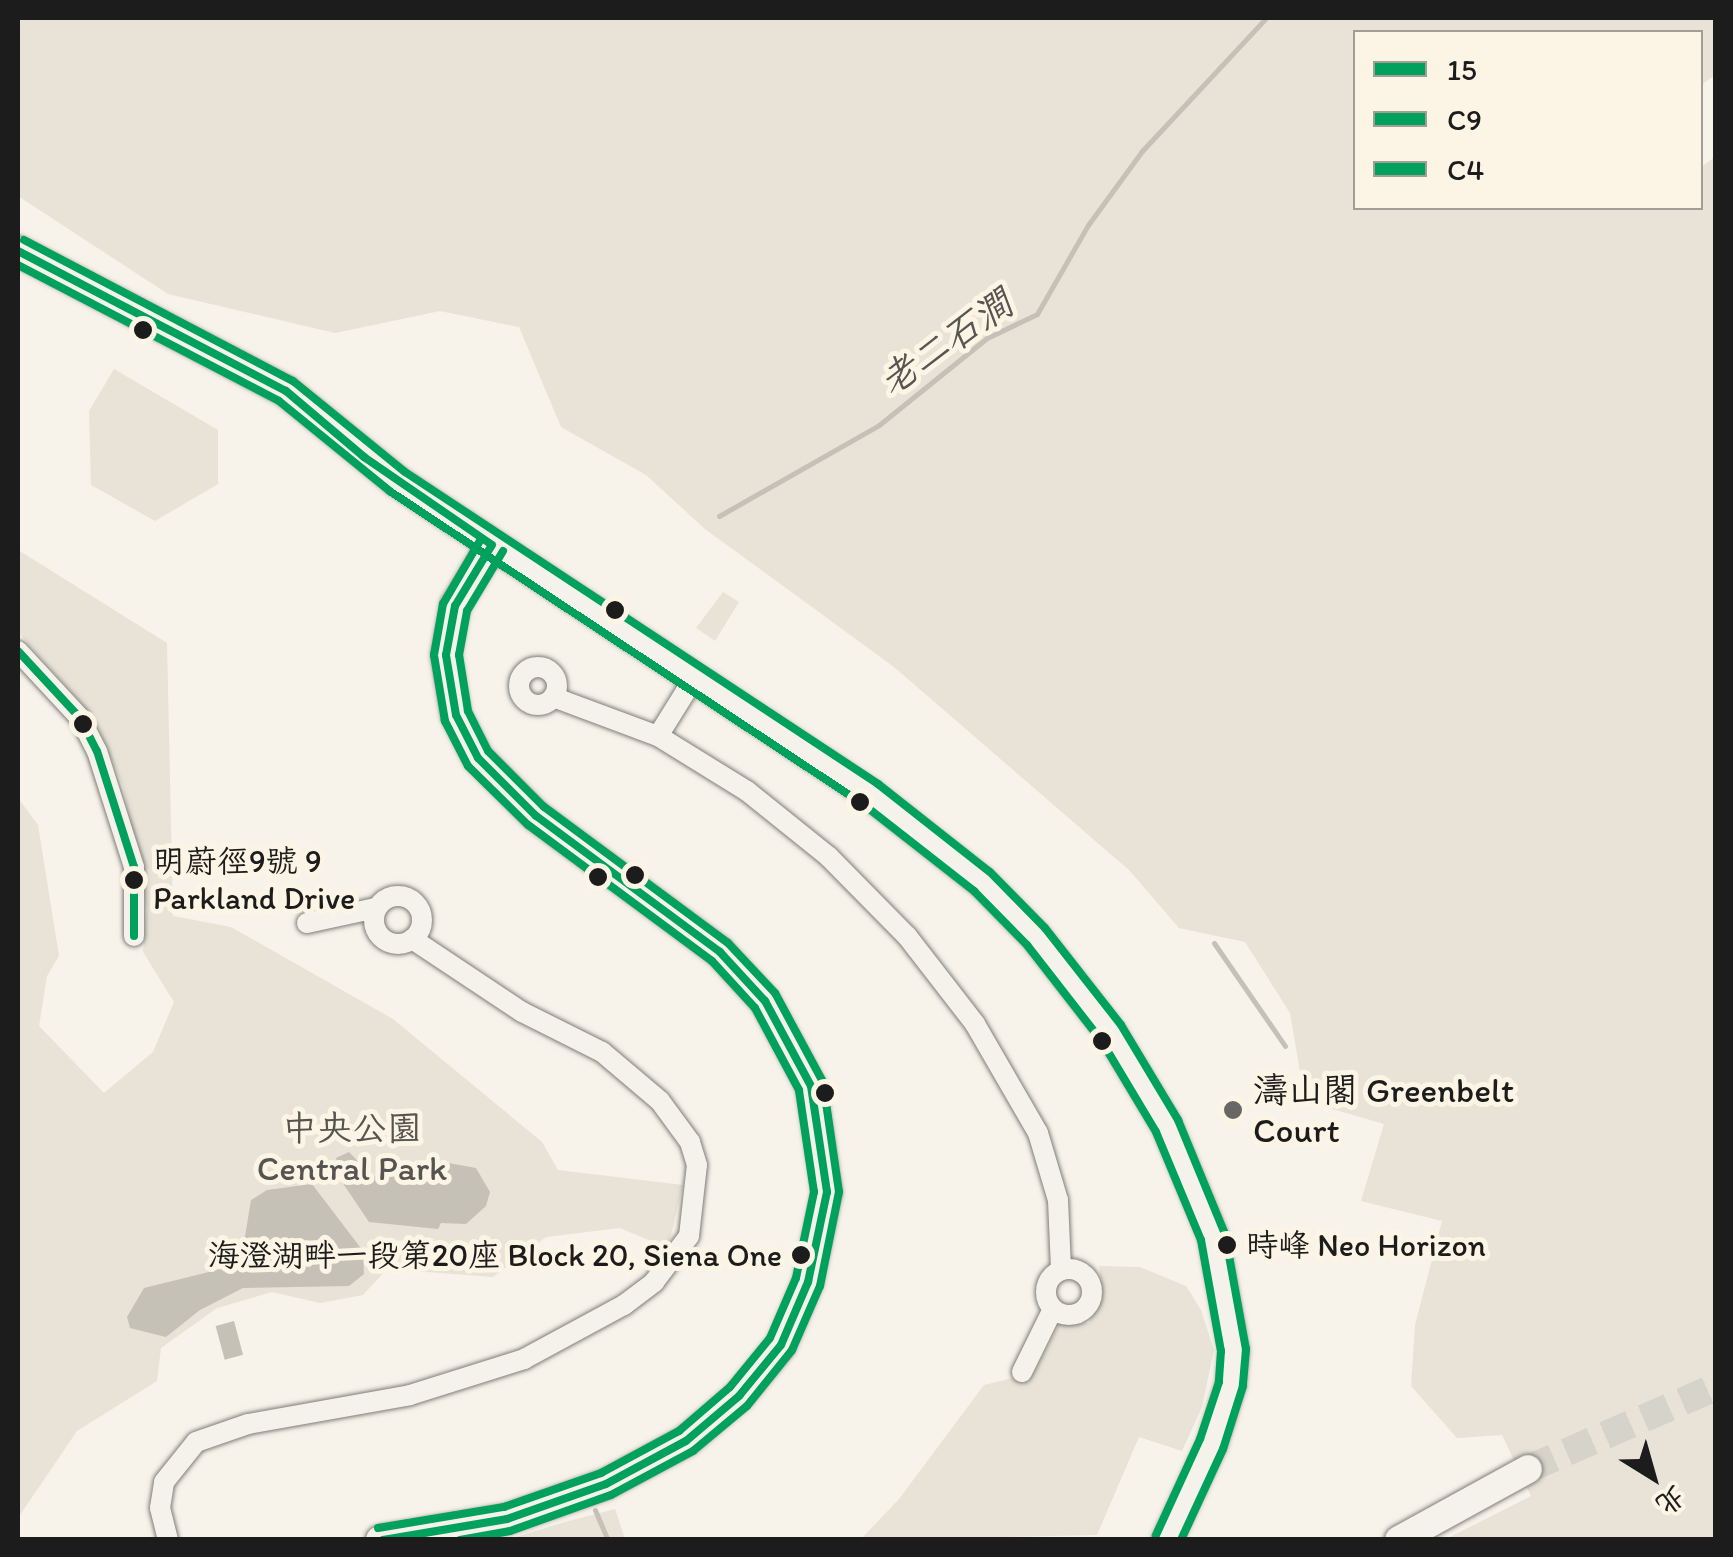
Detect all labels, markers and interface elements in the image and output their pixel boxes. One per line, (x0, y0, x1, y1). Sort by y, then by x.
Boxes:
legend (1353, 30, 1703, 210)
text: 15 (1447, 51, 1477, 88)
text: C9 (1447, 101, 1482, 138)
text: C4 (1447, 151, 1484, 188)
water label: 老二石澗 (871, 281, 1021, 405)
unlabelled marker (133, 320, 153, 340)
unlabelled marker (605, 600, 625, 620)
unlabelled marker (73, 714, 93, 734)
unlabelled marker (850, 792, 870, 812)
place label: 明蔚徑9號 9 Parkland Drive (153, 843, 355, 918)
unlabelled marker (625, 865, 645, 885)
unlabelled marker (588, 867, 608, 887)
marker: 明蔚徑9號 9 Parkland Drive (124, 870, 144, 890)
unlabelled marker (1092, 1031, 1112, 1051)
place label: 濤山閣 Greenbelt Court (1253, 1069, 1514, 1151)
unlabelled marker (815, 1083, 835, 1103)
marker: 濤山閣 Greenbelt Court (1222, 1099, 1244, 1121)
park label: 中央公園 Central Park (257, 1107, 447, 1189)
place label: 時峰 Neo Horizon (1246, 1226, 1486, 1264)
marker: 時峰 Neo Horizon (1217, 1235, 1237, 1255)
place label: 海澄湖畔一段第20座 Block 20, Siena One (207, 1236, 782, 1274)
marker: 海澄湖畔一段第20座 Block 20, Siena One (791, 1245, 811, 1265)
north arrow (1603, 1427, 1703, 1527)
text: 北 (1650, 1479, 1692, 1523)

